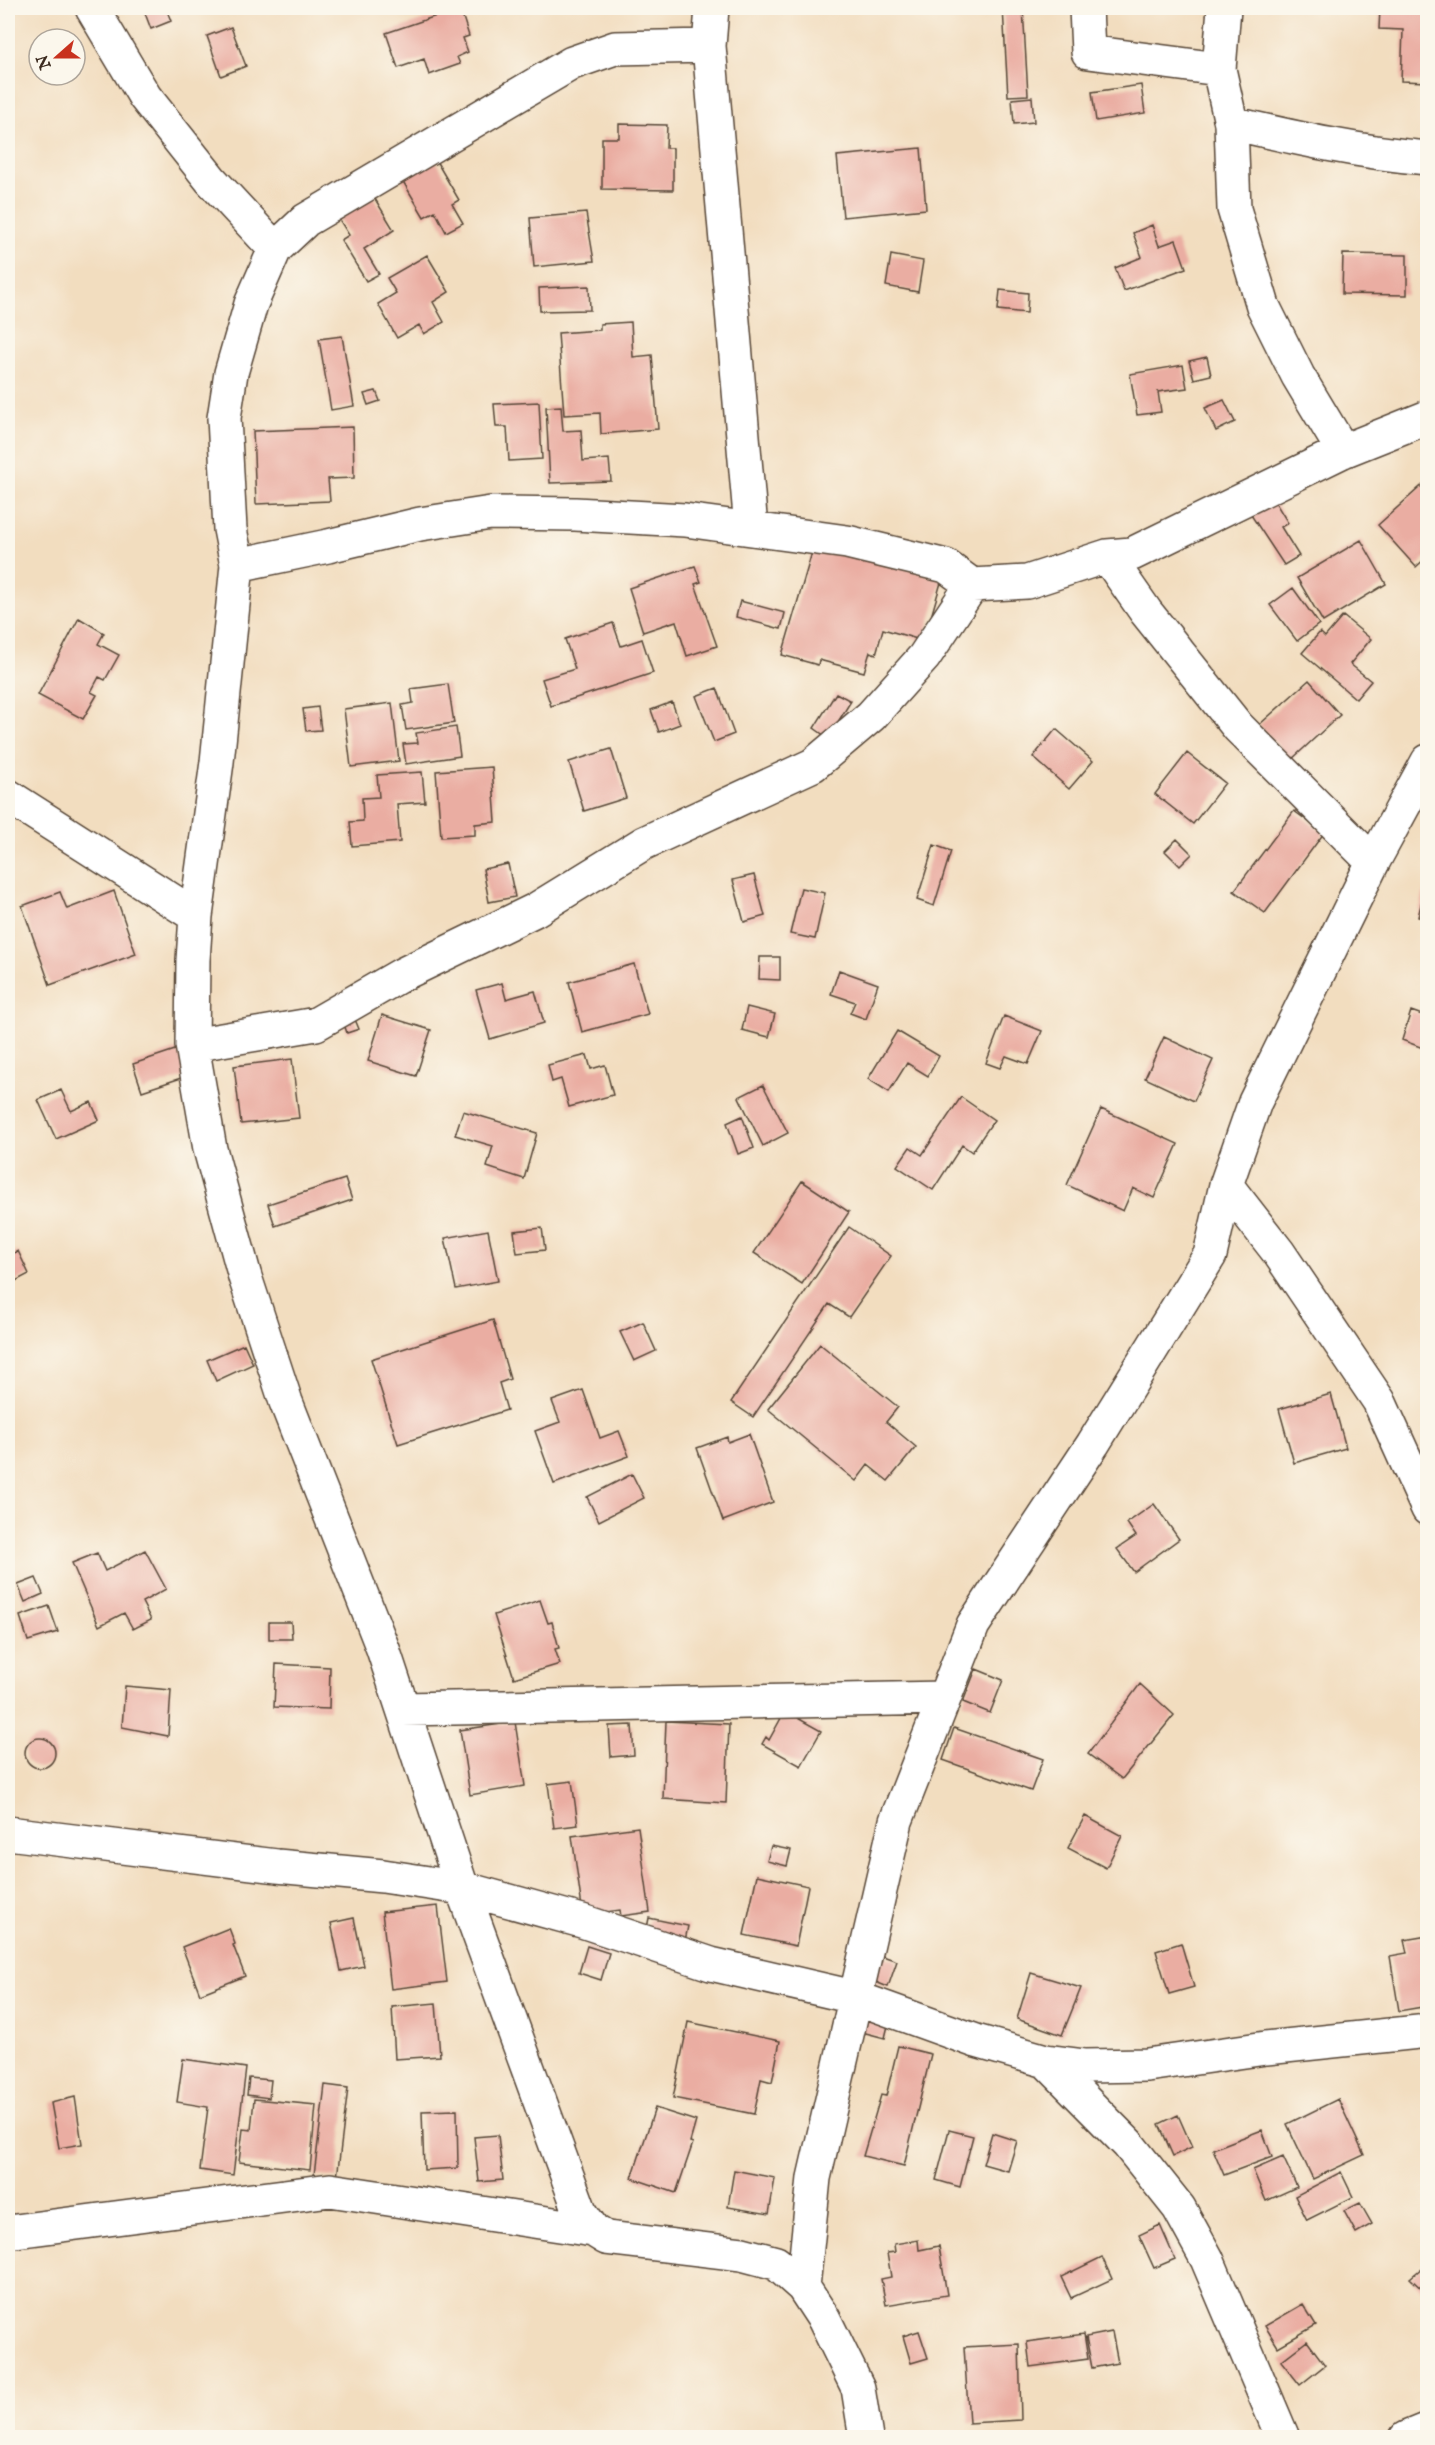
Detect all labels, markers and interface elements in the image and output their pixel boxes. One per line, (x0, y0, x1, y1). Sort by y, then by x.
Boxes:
north arrow (27, 27, 87, 87)
text: N (33, 51, 57, 73)

